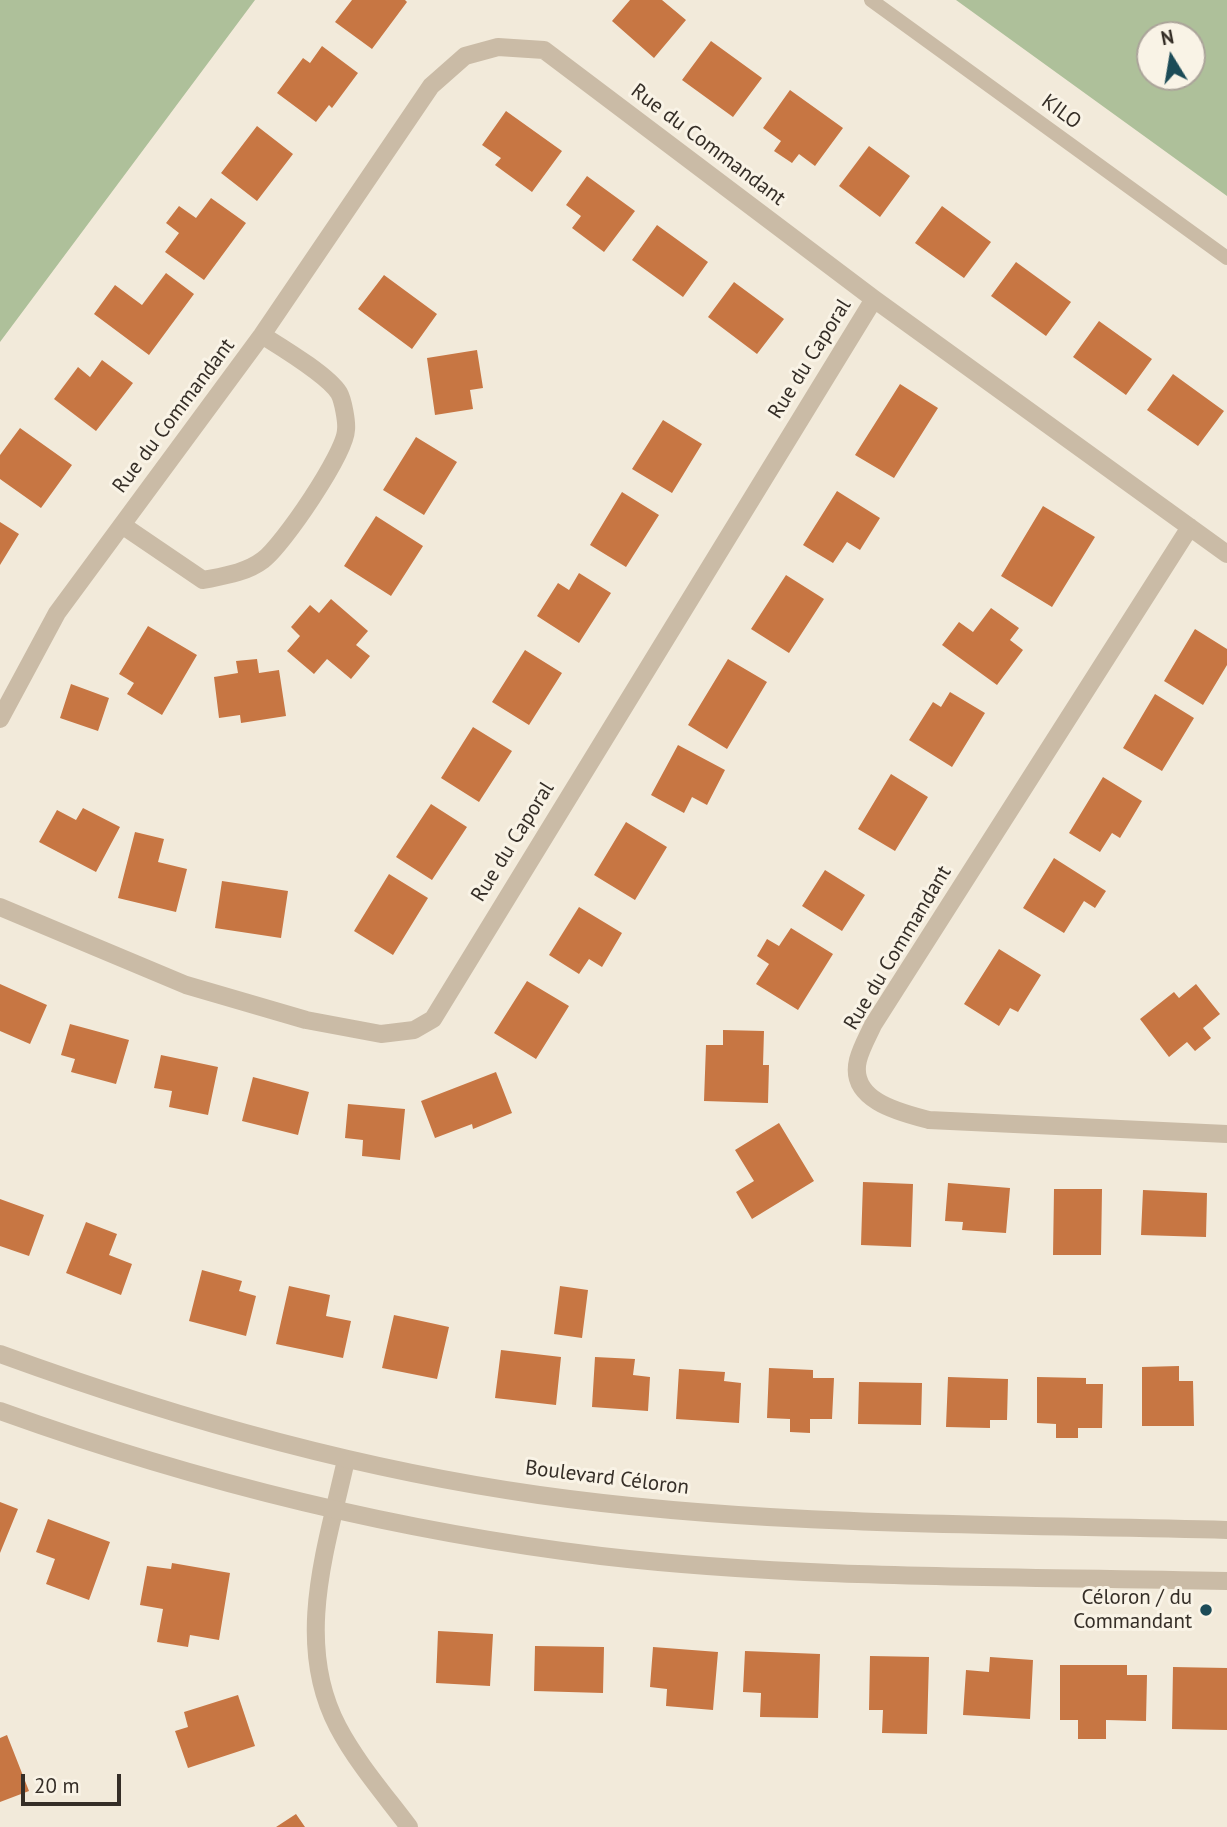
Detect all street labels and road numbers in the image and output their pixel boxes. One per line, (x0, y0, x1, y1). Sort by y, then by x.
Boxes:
street label: Rue du Commandant (626, 79, 790, 211)
street label: KILO (1036, 89, 1086, 135)
street label: Rue du Caporal (763, 294, 857, 424)
street label: Rue du Commandant (108, 334, 240, 498)
street label: Rue du Caporal (466, 777, 560, 907)
street label: Rue du Commandant (839, 861, 957, 1035)
street label: Boulevard Céloron (524, 1455, 690, 1501)

